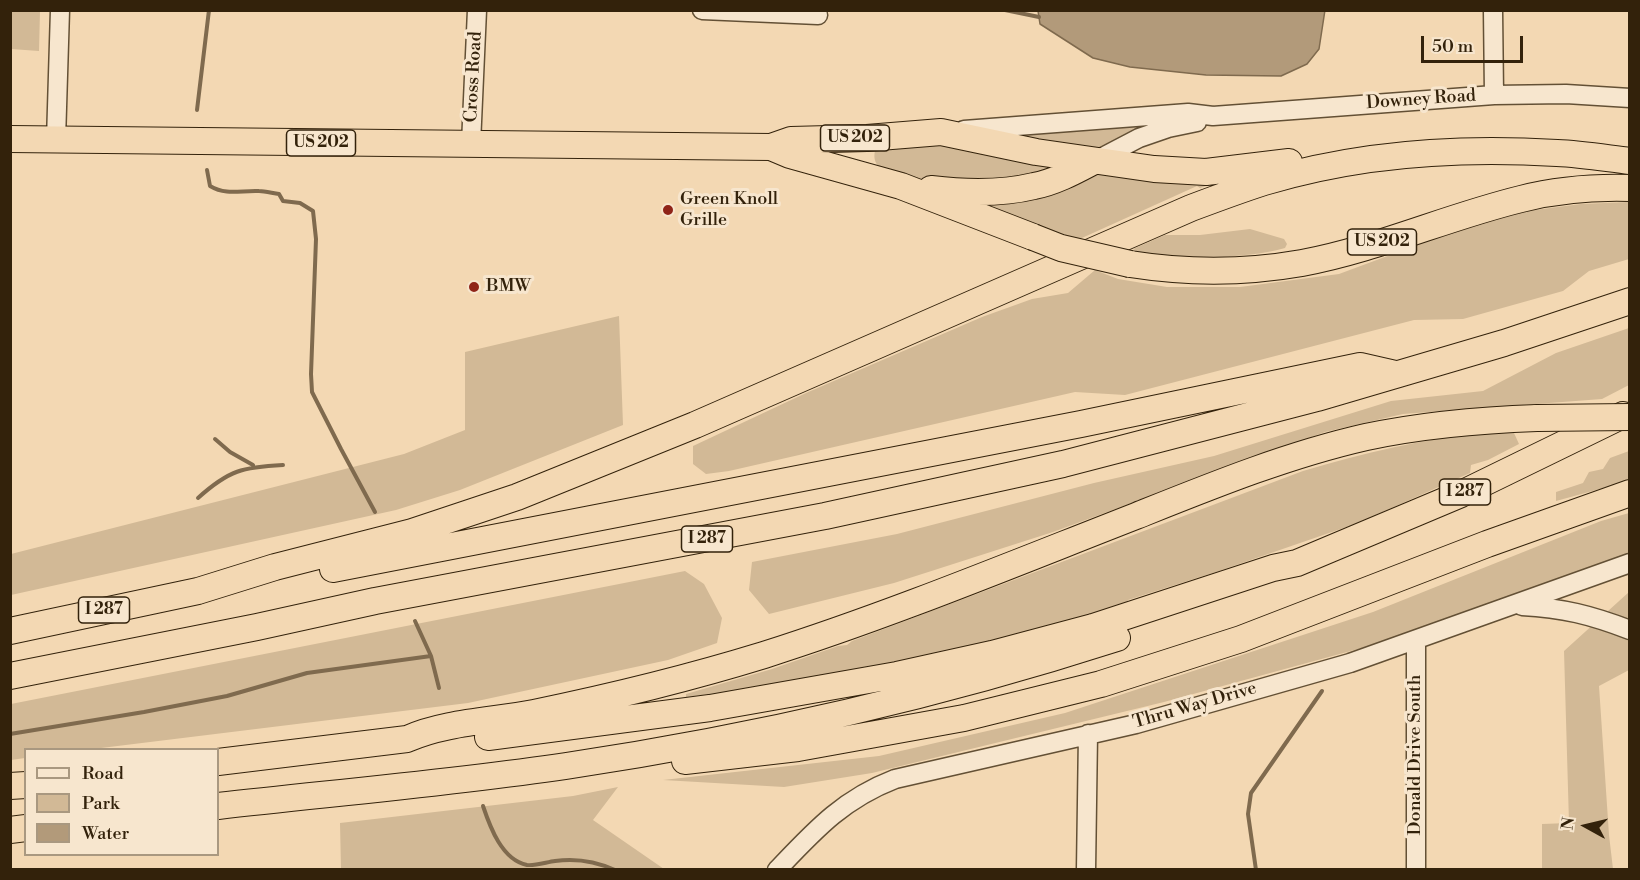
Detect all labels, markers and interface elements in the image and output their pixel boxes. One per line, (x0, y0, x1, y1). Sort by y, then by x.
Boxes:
scale bar (1424, 24, 1526, 62)
street label: Cross Road (461, 31, 487, 123)
text: 50 m (1432, 35, 1473, 58)
street label: Downey Road (1365, 85, 1477, 115)
road number: US 202 (820, 125, 890, 151)
road number: US 202 (286, 130, 356, 156)
place label: Green Knoll Grille (680, 189, 778, 232)
marker: Green Knoll Grille (661, 203, 675, 217)
road number: US 202 (1348, 229, 1416, 255)
place label: BMW (486, 276, 531, 298)
marker: BMW (467, 280, 481, 294)
road number: I 287 (1440, 479, 1490, 505)
road number: I 287 (682, 526, 732, 552)
road number: I 287 (78, 597, 130, 623)
street label: Donald Drive South (1405, 675, 1427, 835)
street label: Thru Way Drive (1131, 678, 1259, 734)
legend (24, 748, 219, 856)
text: Road (82, 762, 124, 785)
text: Park (82, 792, 119, 815)
north arrow (1556, 796, 1616, 856)
text: N (1557, 816, 1579, 831)
text: Water (82, 822, 129, 845)

